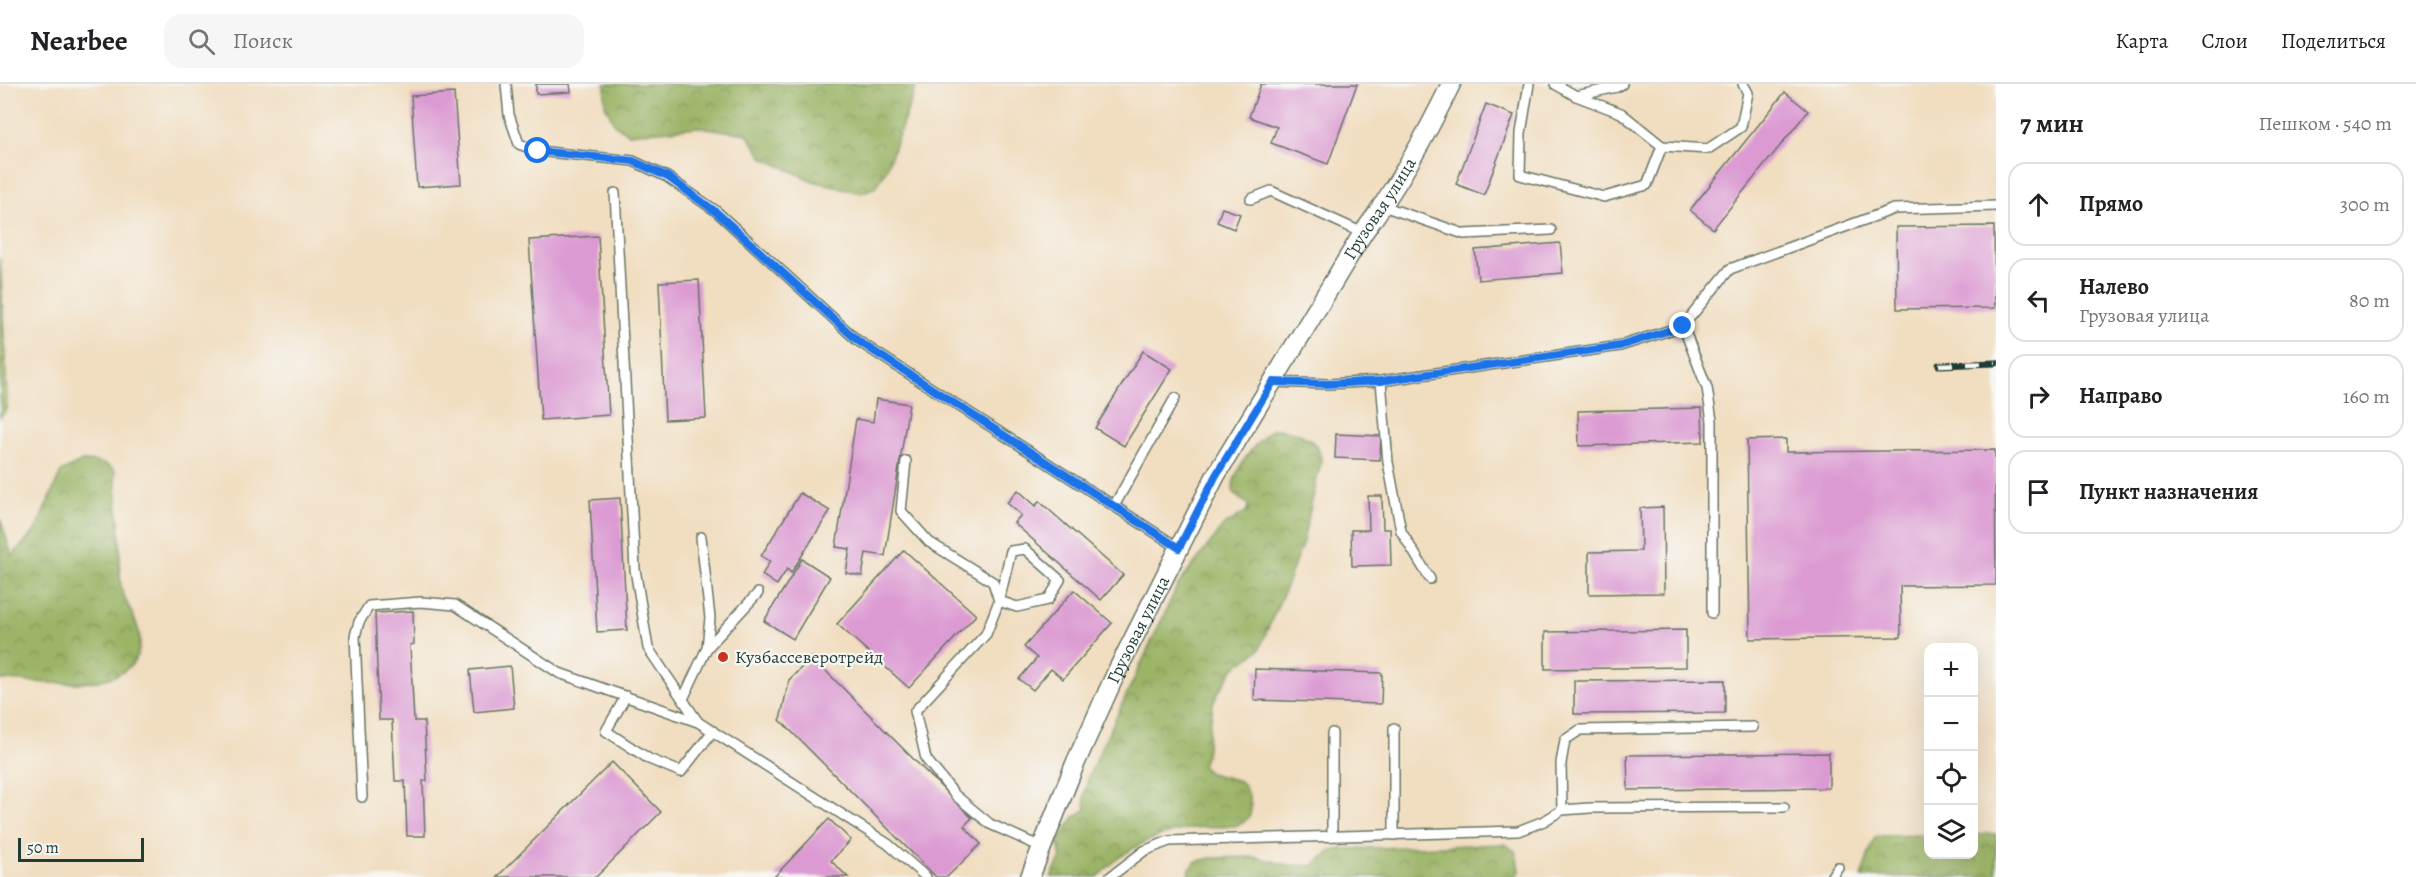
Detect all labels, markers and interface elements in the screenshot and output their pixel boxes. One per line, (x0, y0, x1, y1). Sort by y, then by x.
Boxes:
search box (164, 14, 584, 68)
text: Nearbee (30, 22, 128, 60)
icon: search (185, 25, 218, 58)
text: Поиск (233, 26, 293, 56)
text: Карта (2115, 27, 2168, 55)
text: Слои (2201, 27, 2248, 55)
text: Поделиться (2281, 27, 2386, 55)
text: 7 мин (2020, 106, 2084, 141)
text: Пешком · 540 m (2258, 110, 2392, 137)
route start (524, 137, 550, 163)
street label: Грузовая улица (1338, 152, 1422, 264)
icon: ahead (2022, 188, 2055, 221)
text: Прямо (2079, 189, 2143, 219)
text: 300 m (2340, 191, 2390, 218)
text: Налево (2079, 272, 2149, 302)
icon: left (2022, 284, 2055, 317)
text: 80 m (2349, 287, 2390, 314)
text: Грузовая улица (2079, 302, 2209, 329)
route end (1669, 312, 1695, 338)
icon: right (2022, 380, 2055, 413)
text: Направо (2079, 381, 2162, 411)
text: 160 m (2343, 383, 2390, 410)
icon: arrive (2022, 476, 2055, 509)
text: Пункт назначения (2079, 477, 2258, 507)
street label: Грузовая улица (1101, 571, 1175, 687)
map controls (1924, 643, 1978, 859)
button: + (1924, 643, 1978, 697)
place label: Кузбассеверотрейд (735, 645, 883, 669)
marker: Кузбассеверотрейд (716, 650, 730, 664)
button: − (1924, 697, 1978, 751)
button: locate (1924, 751, 1978, 805)
button: layers (1924, 805, 1978, 859)
scale bar (18, 835, 144, 862)
text: 50 m (27, 837, 59, 859)

